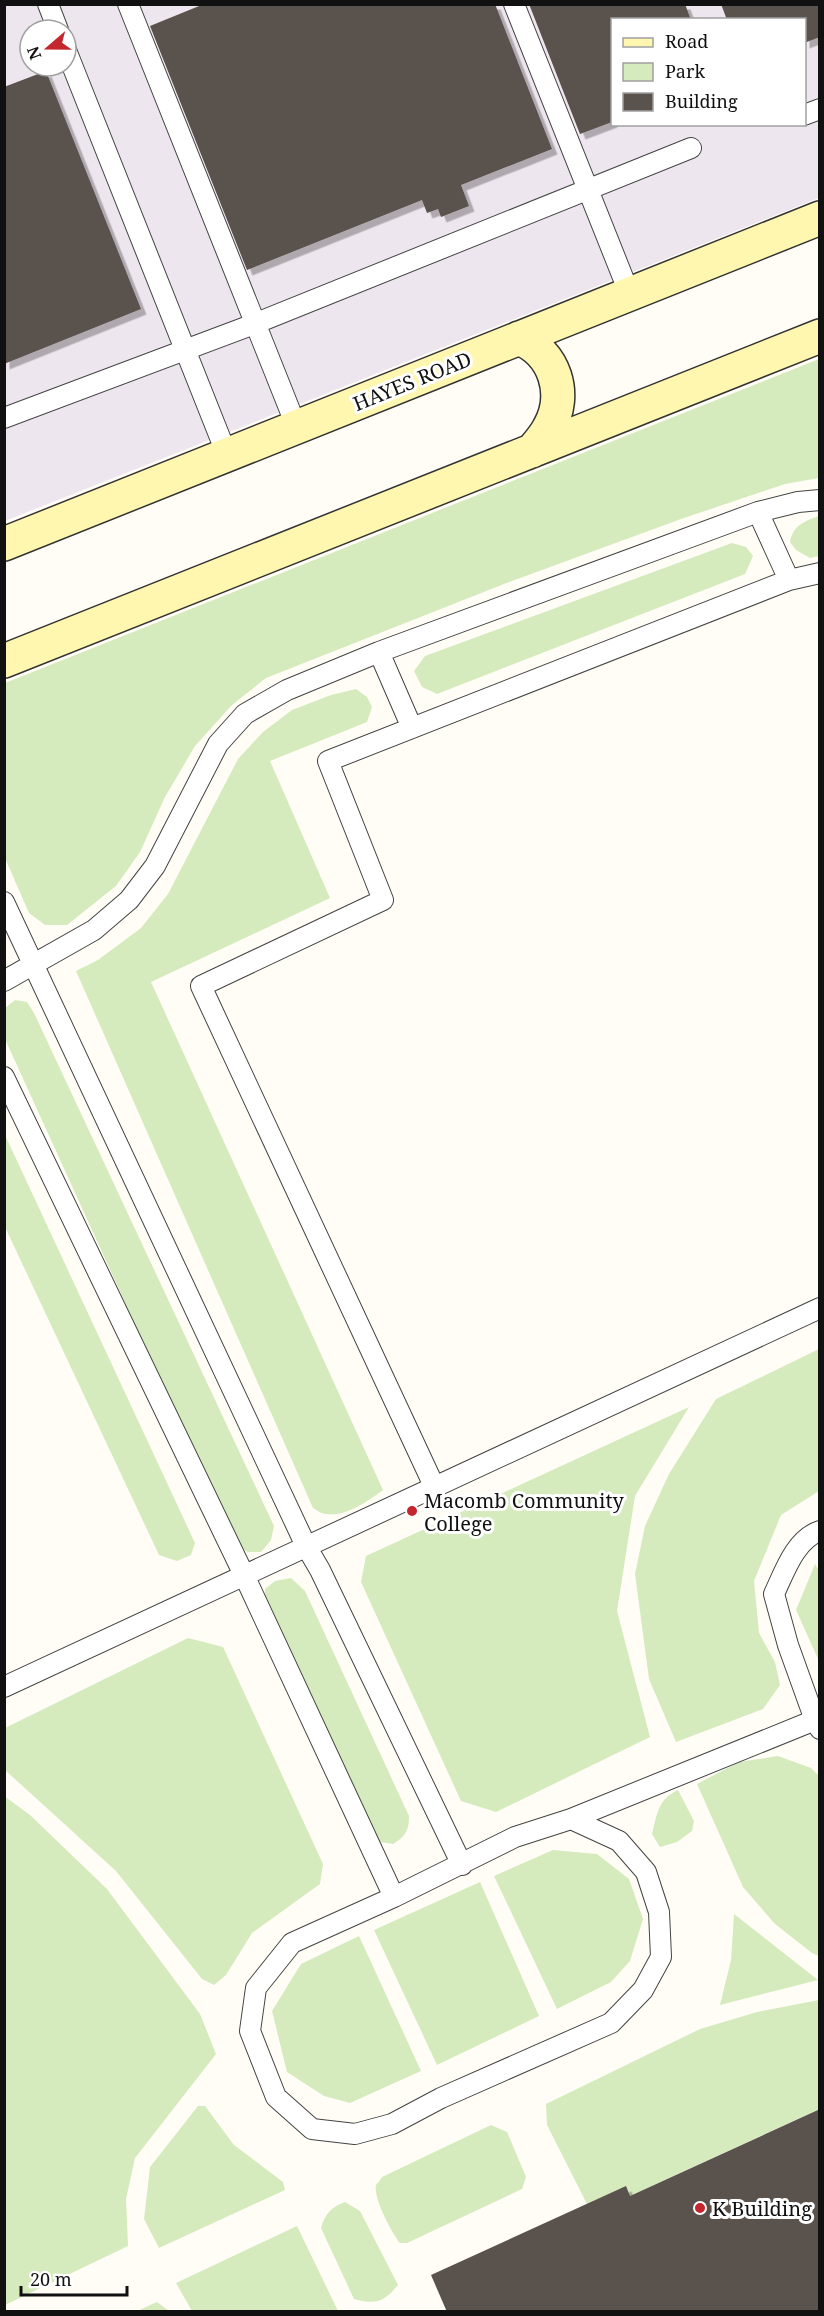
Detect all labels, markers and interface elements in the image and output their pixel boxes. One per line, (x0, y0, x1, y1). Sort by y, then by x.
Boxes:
north arrow (18, 18, 78, 78)
legend (611, 18, 806, 126)
text: Road (665, 29, 708, 53)
text: N (21, 43, 46, 63)
text: Park (665, 59, 705, 83)
text: Building (665, 89, 738, 113)
street label: HAYES ROAD (349, 345, 475, 417)
place label: Macomb Community College (424, 1487, 624, 1537)
marker: Macomb Community College (405, 1504, 419, 1518)
place label: K Building (712, 2195, 812, 2222)
marker: K Building (693, 2201, 707, 2215)
scale bar (21, 2259, 128, 2297)
text: 20 m (30, 2267, 72, 2291)

